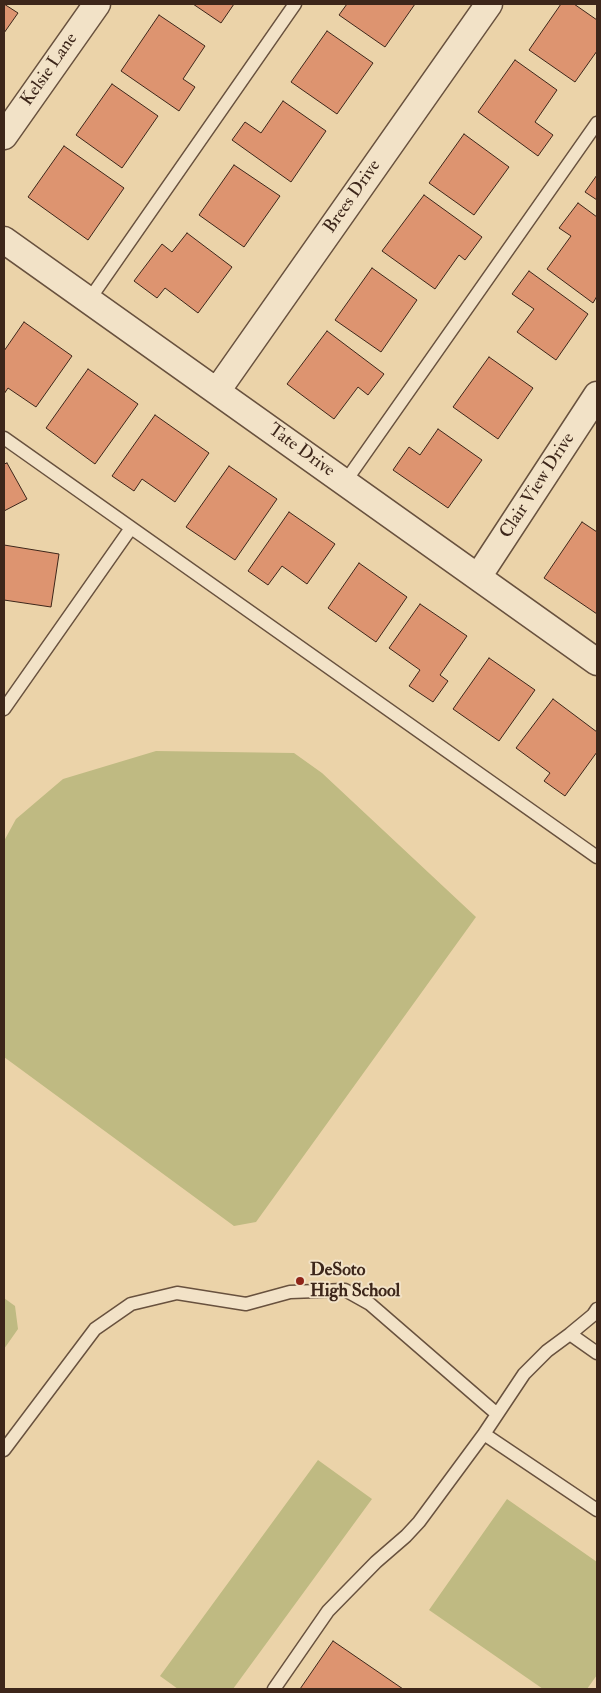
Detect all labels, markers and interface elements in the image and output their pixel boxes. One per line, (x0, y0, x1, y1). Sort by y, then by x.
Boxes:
street label: Kelsie Lane (17, 29, 83, 111)
street label: Brees Drive (320, 156, 386, 238)
street label: Tate Drive (263, 420, 339, 482)
street label: Clair View Drive (496, 429, 580, 543)
place label: DeSoto High School (310, 1260, 400, 1302)
marker: DeSoto High School (294, 1275, 306, 1287)

